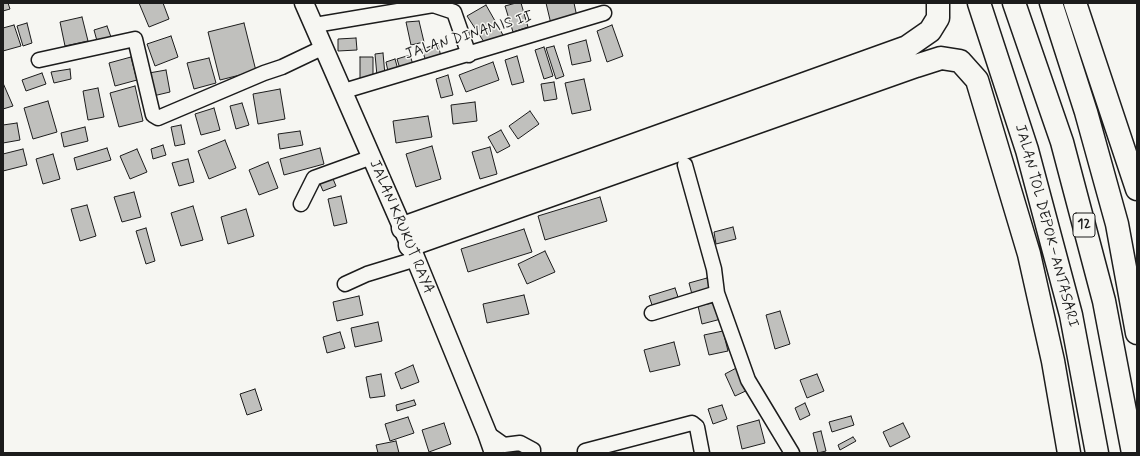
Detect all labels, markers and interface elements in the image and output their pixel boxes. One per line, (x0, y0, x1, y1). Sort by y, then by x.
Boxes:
street label: JALAN DINAMIS II (403, 8, 535, 64)
street label: JALAN TOL DEPOK–ANTASARI (1010, 122, 1082, 330)
street label: JALAN KRUKUT RAYA (365, 157, 437, 297)
road number: 12 (1073, 213, 1095, 237)

